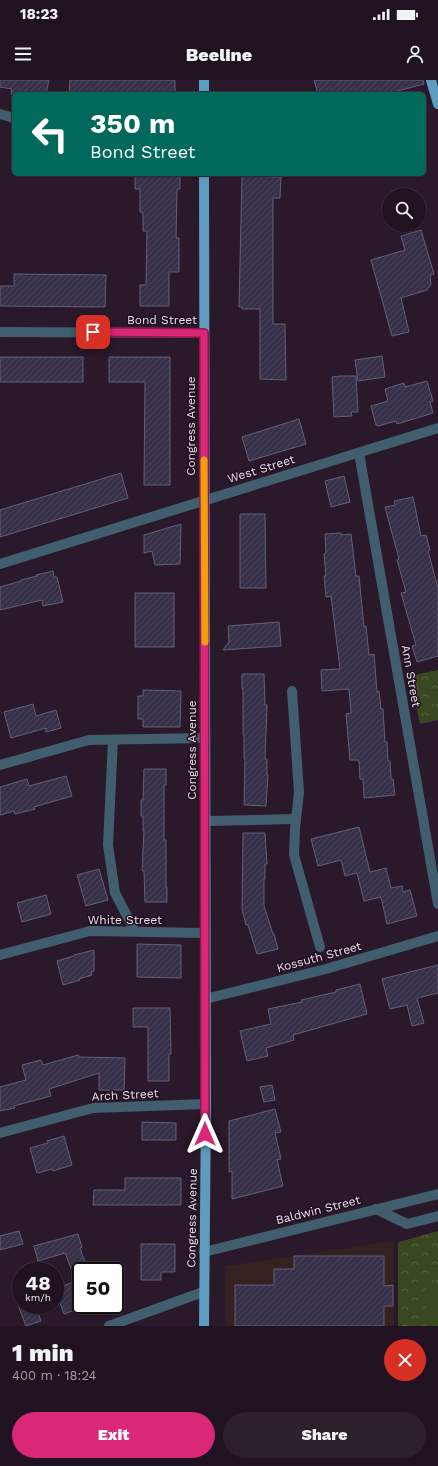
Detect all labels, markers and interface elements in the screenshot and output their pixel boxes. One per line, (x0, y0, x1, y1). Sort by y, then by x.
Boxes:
text: 18:23 (20, 5, 58, 23)
icon: menu (12, 43, 34, 65)
icon: person (404, 43, 426, 65)
text: Beeline (186, 44, 252, 65)
text: 350 m (90, 107, 175, 140)
icon: left (24, 108, 76, 160)
text: Bond Street (90, 141, 195, 162)
map controls (382, 188, 426, 232)
button: search (382, 188, 426, 232)
street label: Bond Street (127, 313, 197, 327)
pin (76, 315, 110, 349)
icon: arrive (82, 321, 104, 343)
street label: Congress Avenue (184, 376, 198, 476)
street label: West Street (226, 452, 296, 486)
street label: Ann Street (399, 644, 423, 708)
street label: Congress Avenue (185, 700, 199, 800)
street label: White Street (88, 913, 162, 927)
street label: Kossuth Street (275, 939, 363, 975)
street label: Arch Street (91, 1086, 159, 1104)
position arrow (184, 1113, 226, 1155)
street label: Congress Avenue (184, 1168, 200, 1268)
street label: Baldwin Street (274, 1193, 362, 1227)
speed limit sign: 50 (72, 1262, 124, 1314)
text: 48 (25, 1271, 51, 1295)
text: km/h (25, 1292, 51, 1303)
text: 1 min (12, 1339, 74, 1367)
button: close (384, 1339, 426, 1381)
text: 400 m · 18:24 (12, 1368, 97, 1383)
button: Exit (12, 1412, 215, 1458)
button: Share (223, 1412, 426, 1458)

